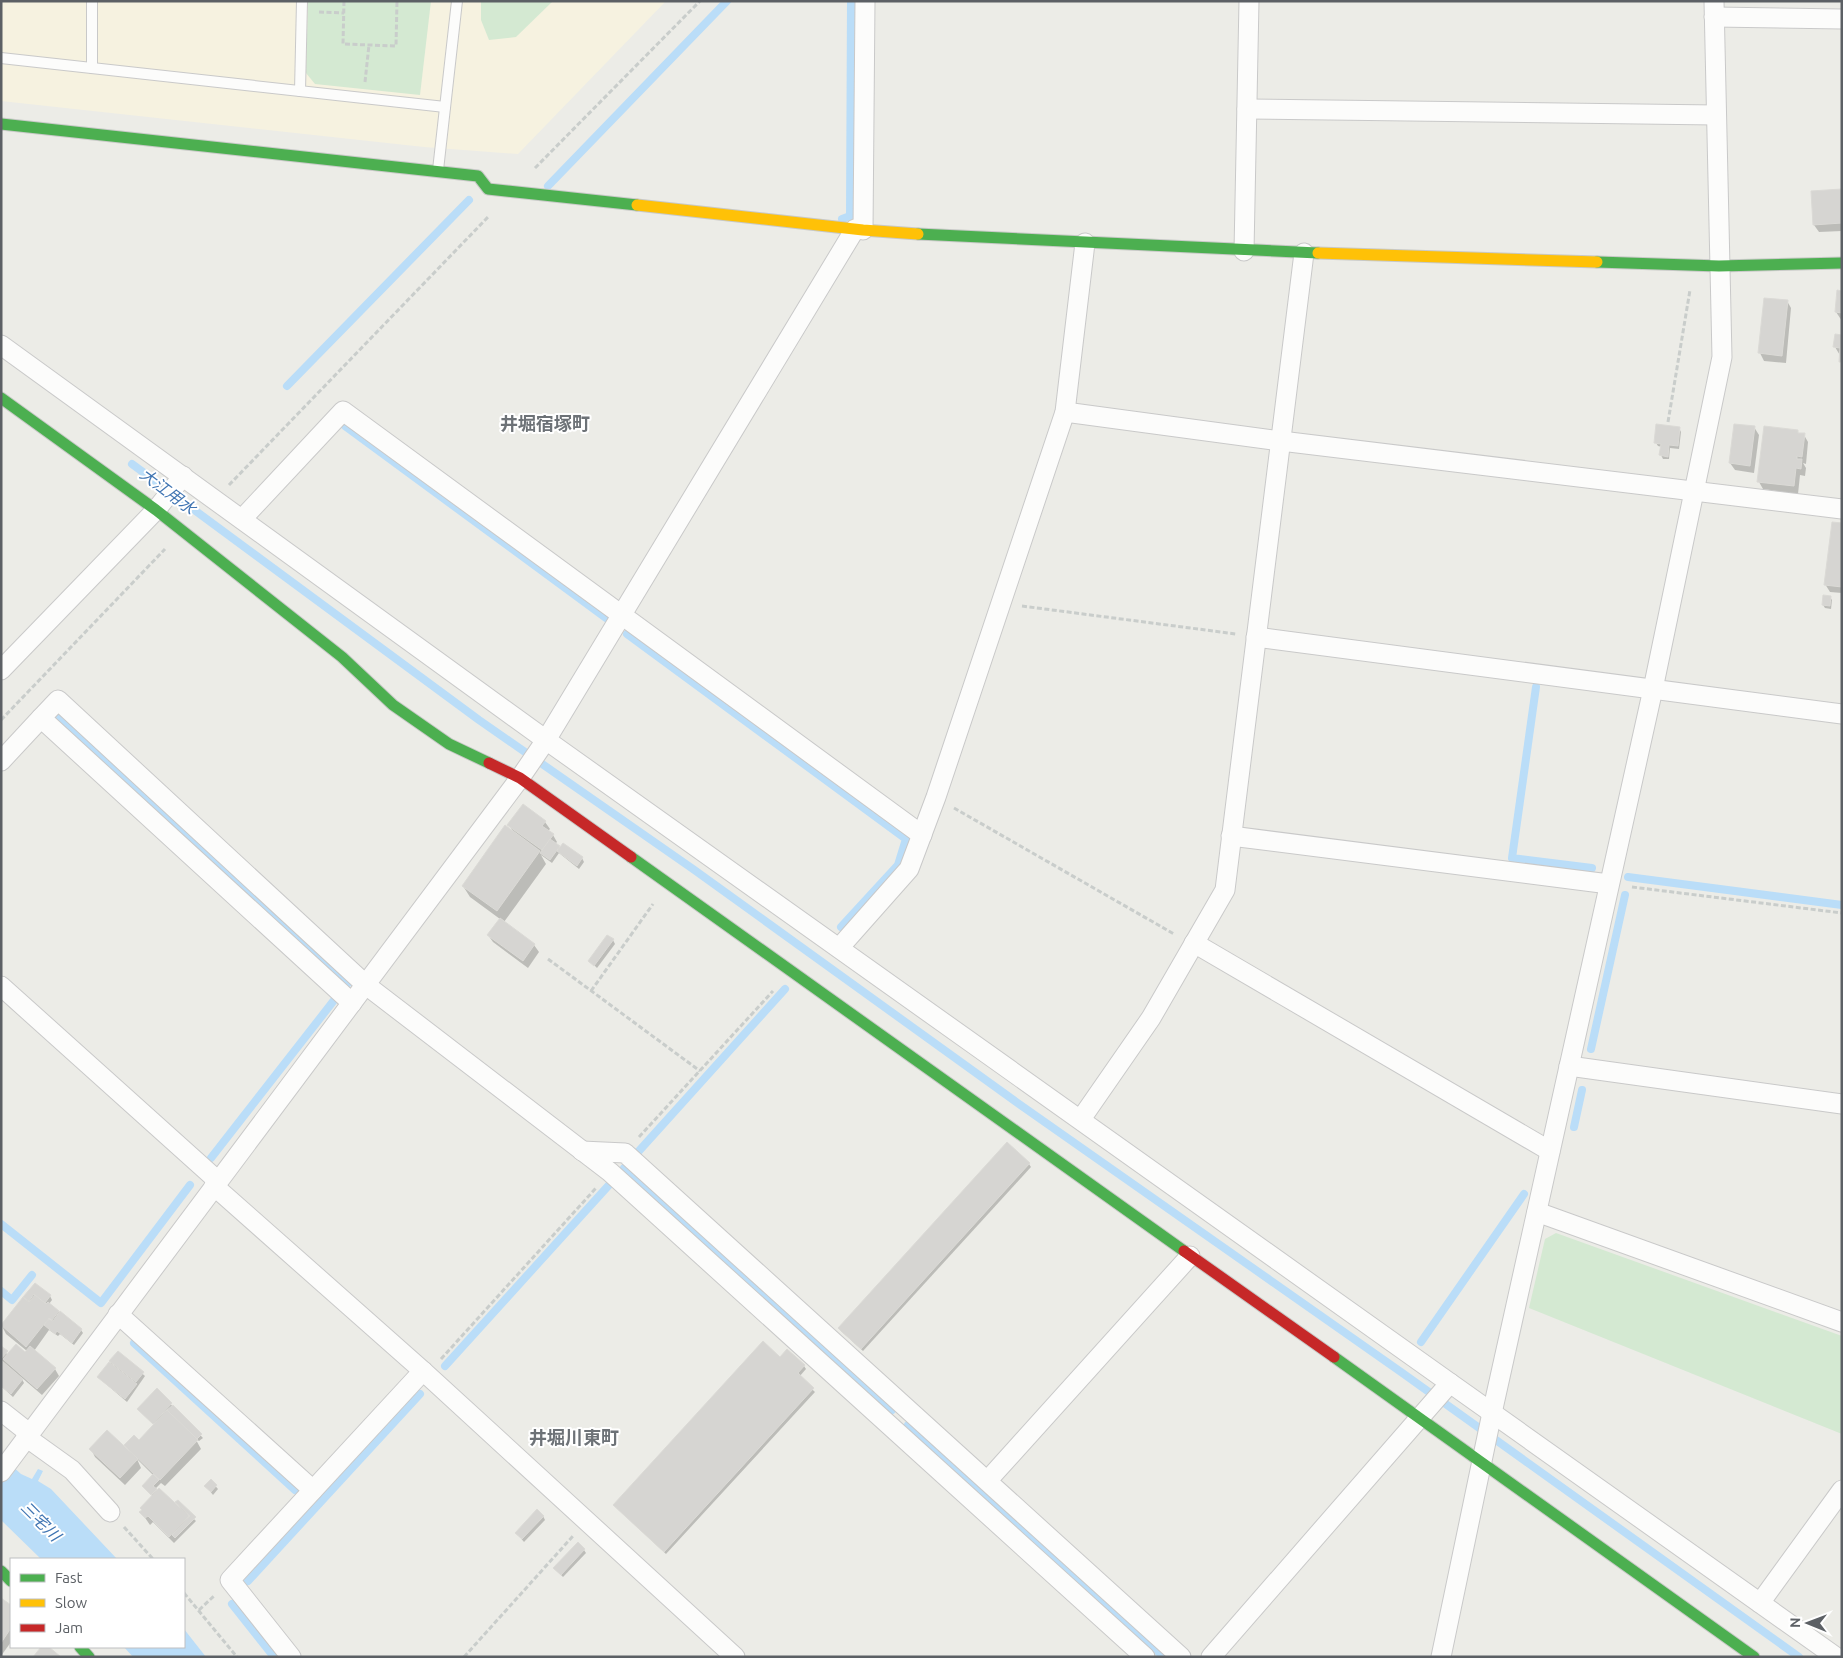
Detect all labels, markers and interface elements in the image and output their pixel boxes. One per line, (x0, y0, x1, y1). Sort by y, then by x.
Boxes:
district label: 井堀宿塚町 (500, 413, 590, 433)
water label: 大江用水 (137, 465, 201, 519)
district label: 井堀川東町 (529, 1427, 619, 1447)
water label: 三宅川 (18, 1498, 66, 1546)
legend (10, 1558, 185, 1648)
text: Fast (55, 1569, 83, 1586)
text: Slow (55, 1594, 88, 1611)
north arrow (1783, 1598, 1833, 1648)
text: N (1787, 1617, 1803, 1628)
text: Jam (55, 1619, 83, 1636)

